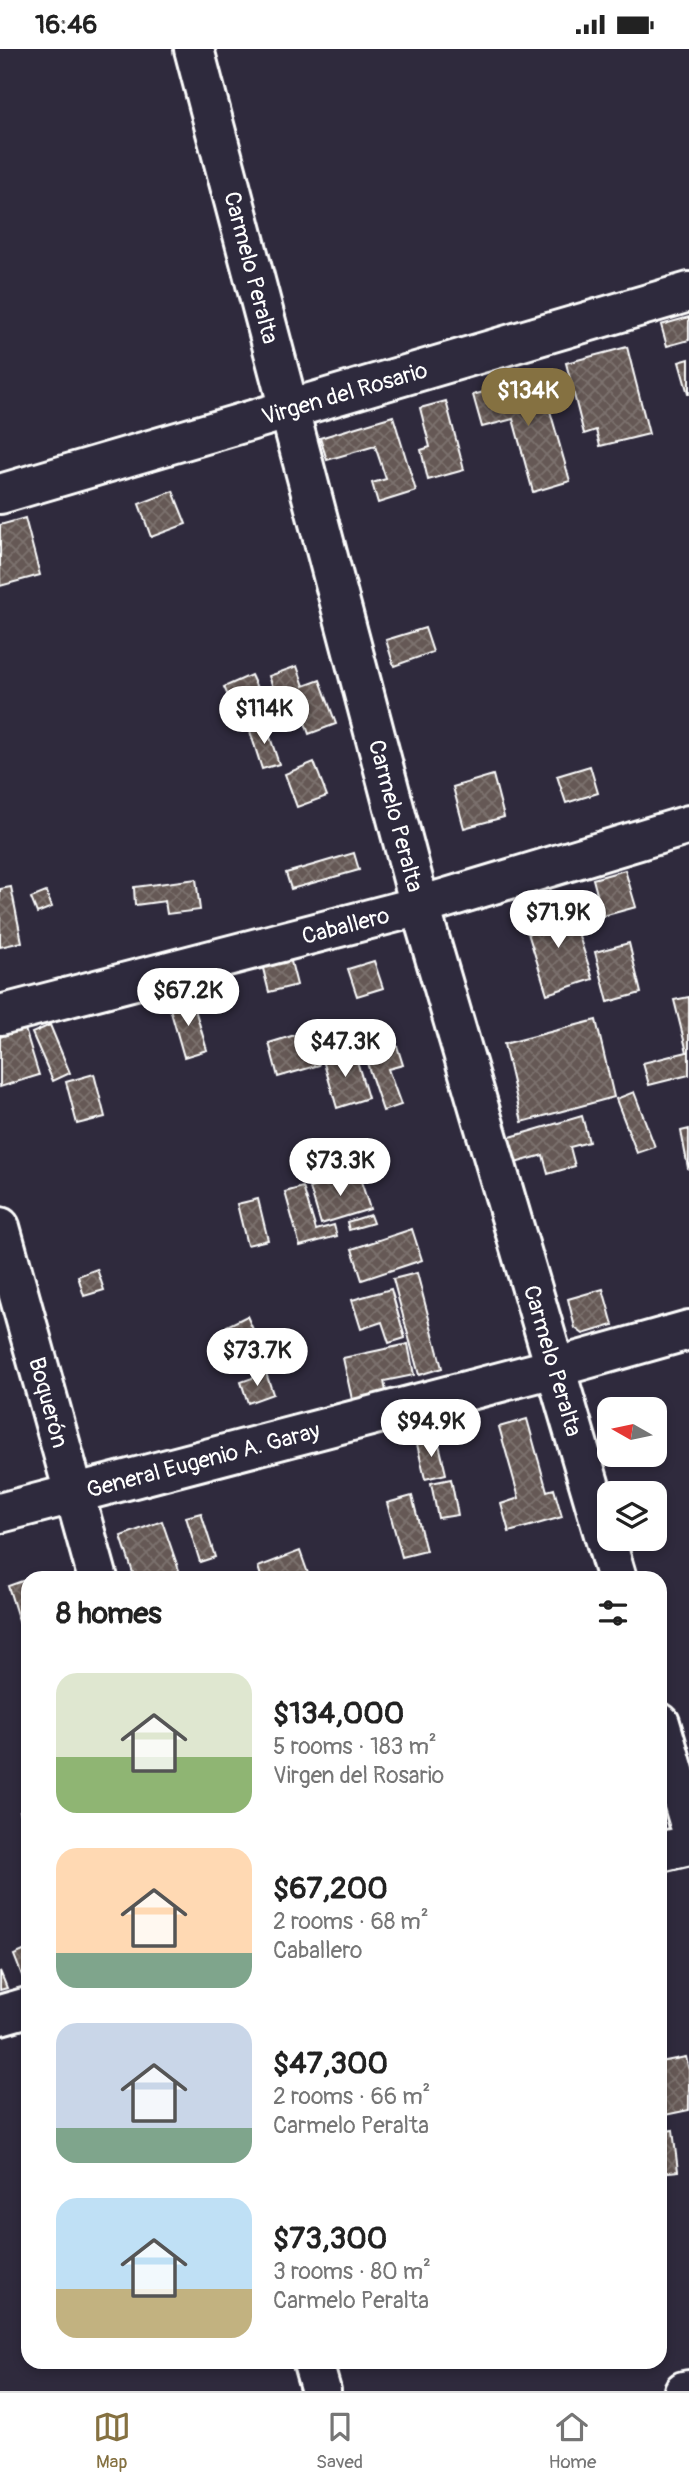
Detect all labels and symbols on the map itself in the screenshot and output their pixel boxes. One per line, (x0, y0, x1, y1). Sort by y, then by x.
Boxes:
street label: Carmelo Peralta (218, 188, 286, 347)
street label: Virgen del Rosario (258, 355, 431, 431)
pin: $134K (479, 369, 577, 428)
pin: $114K (215, 687, 313, 746)
street label: Carmelo Peralta (362, 737, 430, 895)
pin: $71.9K (501, 891, 615, 950)
street label: Caballero (299, 900, 392, 951)
pin: $67.2K (131, 969, 245, 1028)
pin: $47.3K (288, 1019, 402, 1079)
pin: $73.3K (283, 1139, 397, 1198)
street label: Carmelo Peralta (517, 1282, 589, 1440)
pin: $73.7K (200, 1329, 314, 1388)
street label: Boquerón (22, 1354, 75, 1451)
north arrow (597, 1397, 667, 1467)
pin: $94.9K (374, 1399, 488, 1459)
street label: General Eugenio A. Garay (83, 1415, 323, 1504)

